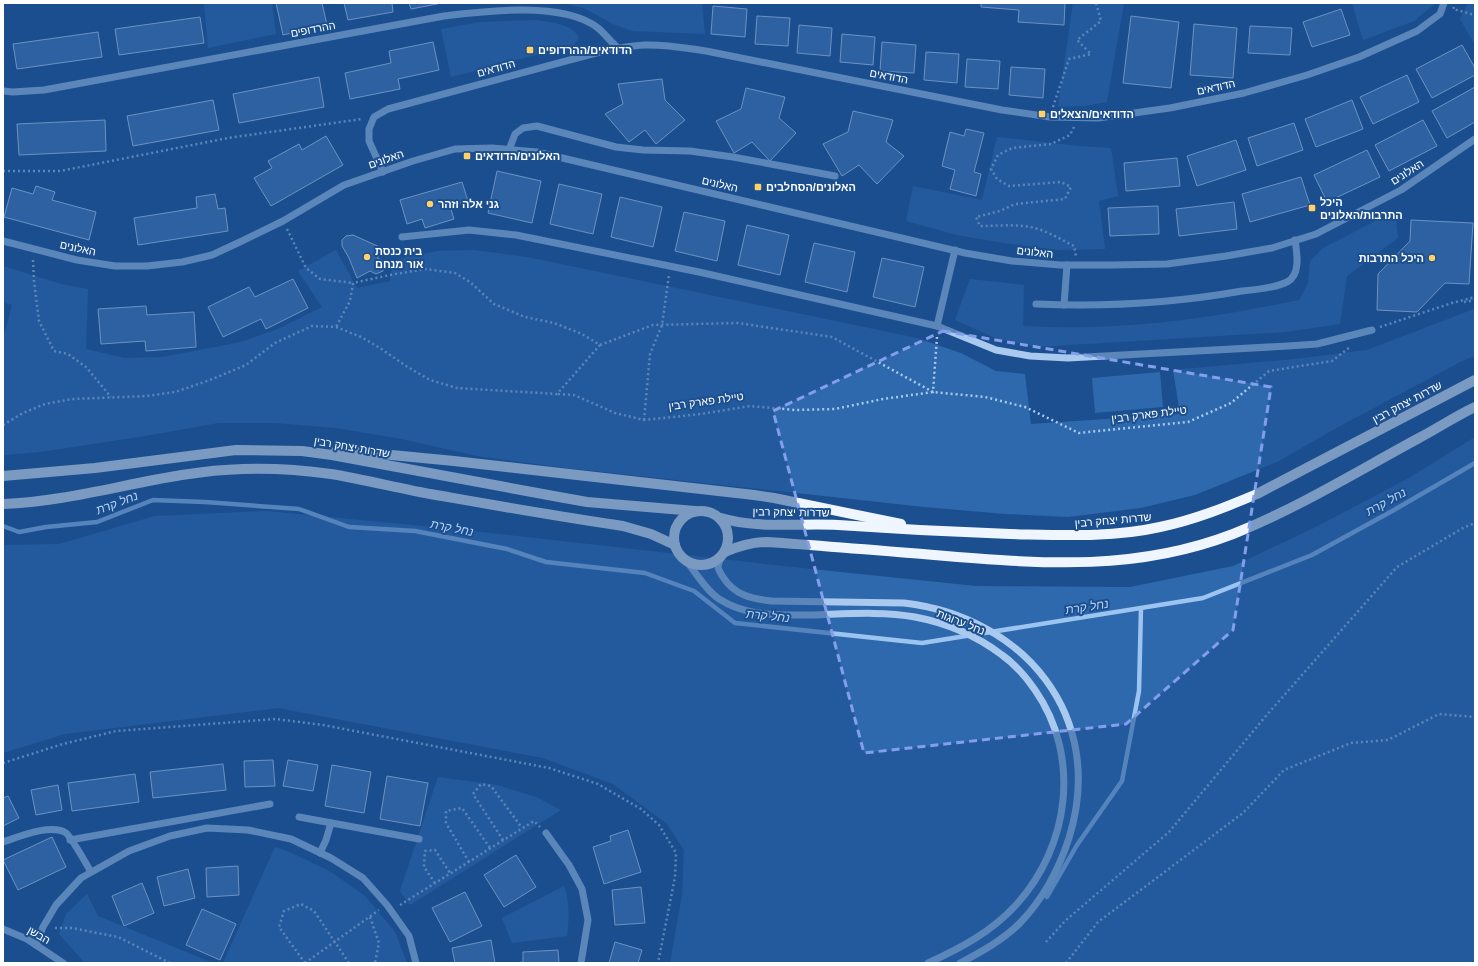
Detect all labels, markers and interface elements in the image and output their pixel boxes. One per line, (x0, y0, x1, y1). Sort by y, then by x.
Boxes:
street label: ההרדופים (289, 19, 337, 39)
place label: הדודאים/ההרדופים (538, 44, 632, 56)
marker: הדודאים/ההרדופים (525, 45, 535, 55)
street label: הדודאים (476, 57, 516, 79)
street label: הדודאים (869, 66, 909, 86)
street label: הדודאים (1196, 77, 1236, 97)
place label: הדודאים/הצאלים (1050, 108, 1134, 120)
marker: הדודאים/הצאלים (1037, 109, 1047, 119)
street label: האלונים (367, 147, 405, 171)
place label: האלונים/הדודאים (475, 150, 560, 162)
marker: האלונים/הדודאים (462, 151, 472, 161)
street label: האלונים (1388, 157, 1426, 187)
street label: האלונים (701, 174, 739, 194)
place label: האלונים/הסחלבים (766, 181, 856, 193)
marker: האלונים/הסחלבים (753, 182, 763, 192)
place label: היכל התרבות/האלונים (1320, 196, 1403, 221)
place label: גני אלה וזהר (438, 198, 499, 210)
marker: גני אלה וזהר (425, 199, 435, 209)
marker: היכל התרבות/האלונים (1307, 203, 1317, 213)
street label: האלונים (59, 238, 97, 258)
street label: האלונים (1016, 244, 1054, 260)
place label: בית כנסת אור מנחם (375, 245, 424, 270)
marker: בית כנסת אור מנחם (362, 252, 372, 262)
place label: היכל התרבות (1359, 252, 1424, 264)
marker: היכל התרבות (1427, 253, 1437, 263)
street label: שדרות יצחק רבין (1370, 379, 1444, 425)
street label: טיילת פארק רבין (668, 390, 744, 412)
street label: טיילת פארק רבין (1111, 403, 1187, 425)
street label: שדרות יצחק רבין (313, 434, 391, 460)
water label: נחל קרת (1363, 485, 1409, 519)
water label: נחל קרת (93, 489, 140, 518)
street label: שדרות יצחק רבין (752, 505, 830, 519)
street label: שדרות יצחק רבין (1074, 511, 1152, 529)
water label: נחל קרת (428, 517, 475, 539)
water label: נחל קרת (1063, 597, 1110, 617)
water label: נחל קרת (745, 607, 791, 625)
street label: נחל ערוגות (935, 607, 987, 637)
street label: הבשן (26, 924, 53, 946)

